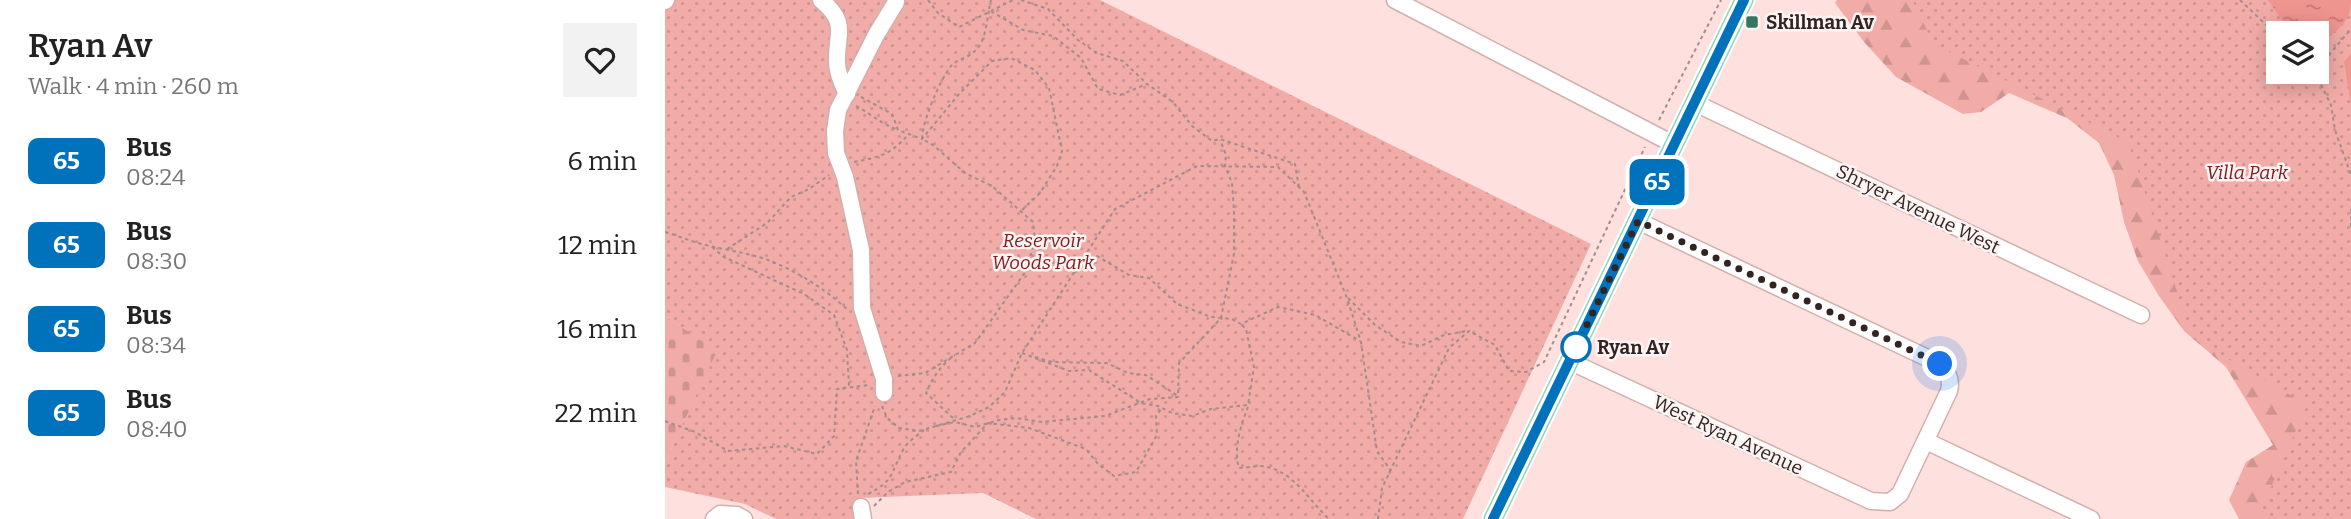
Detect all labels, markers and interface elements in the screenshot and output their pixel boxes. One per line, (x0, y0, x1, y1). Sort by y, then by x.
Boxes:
place label: Skillman Av (1766, 11, 1875, 34)
marker: Skillman Av (1744, 14, 1760, 30)
map controls (2266, 21, 2329, 84)
button: layers (2266, 21, 2329, 84)
button: heart (563, 23, 637, 97)
text: Ryan Av (28, 26, 152, 66)
text: Walk · 4 min · 260 m (28, 72, 239, 100)
text: Bus (126, 132, 172, 163)
text: 6 min (568, 146, 637, 177)
text: 65 (53, 147, 80, 175)
line badge: 65 (1625, 159, 1689, 205)
street label: Shryer Avenue West (1832, 159, 2004, 259)
park label: Villa Park (2206, 161, 2289, 184)
text: 08:24 (126, 163, 185, 191)
text: 65 (1644, 168, 1670, 196)
text: Bus (126, 216, 172, 247)
park label: Reservoir Woods Park (992, 229, 1095, 274)
text: 12 min (558, 230, 637, 261)
text: 65 (53, 231, 80, 259)
text: 08:30 (126, 247, 187, 275)
text: Bus (126, 300, 172, 331)
text: 16 min (557, 314, 637, 345)
text: 65 (53, 315, 80, 343)
text: 08:34 (126, 331, 186, 359)
marker: Ryan Av (1561, 332, 1591, 362)
place label: Ryan Av (1597, 336, 1670, 359)
your location (1922, 346, 1957, 381)
text: Bus (126, 384, 172, 415)
street label: West Ryan Avenue (1649, 390, 1807, 480)
text: 22 min (555, 398, 637, 429)
text: 65 (53, 399, 80, 427)
text: 08:40 (126, 415, 188, 443)

